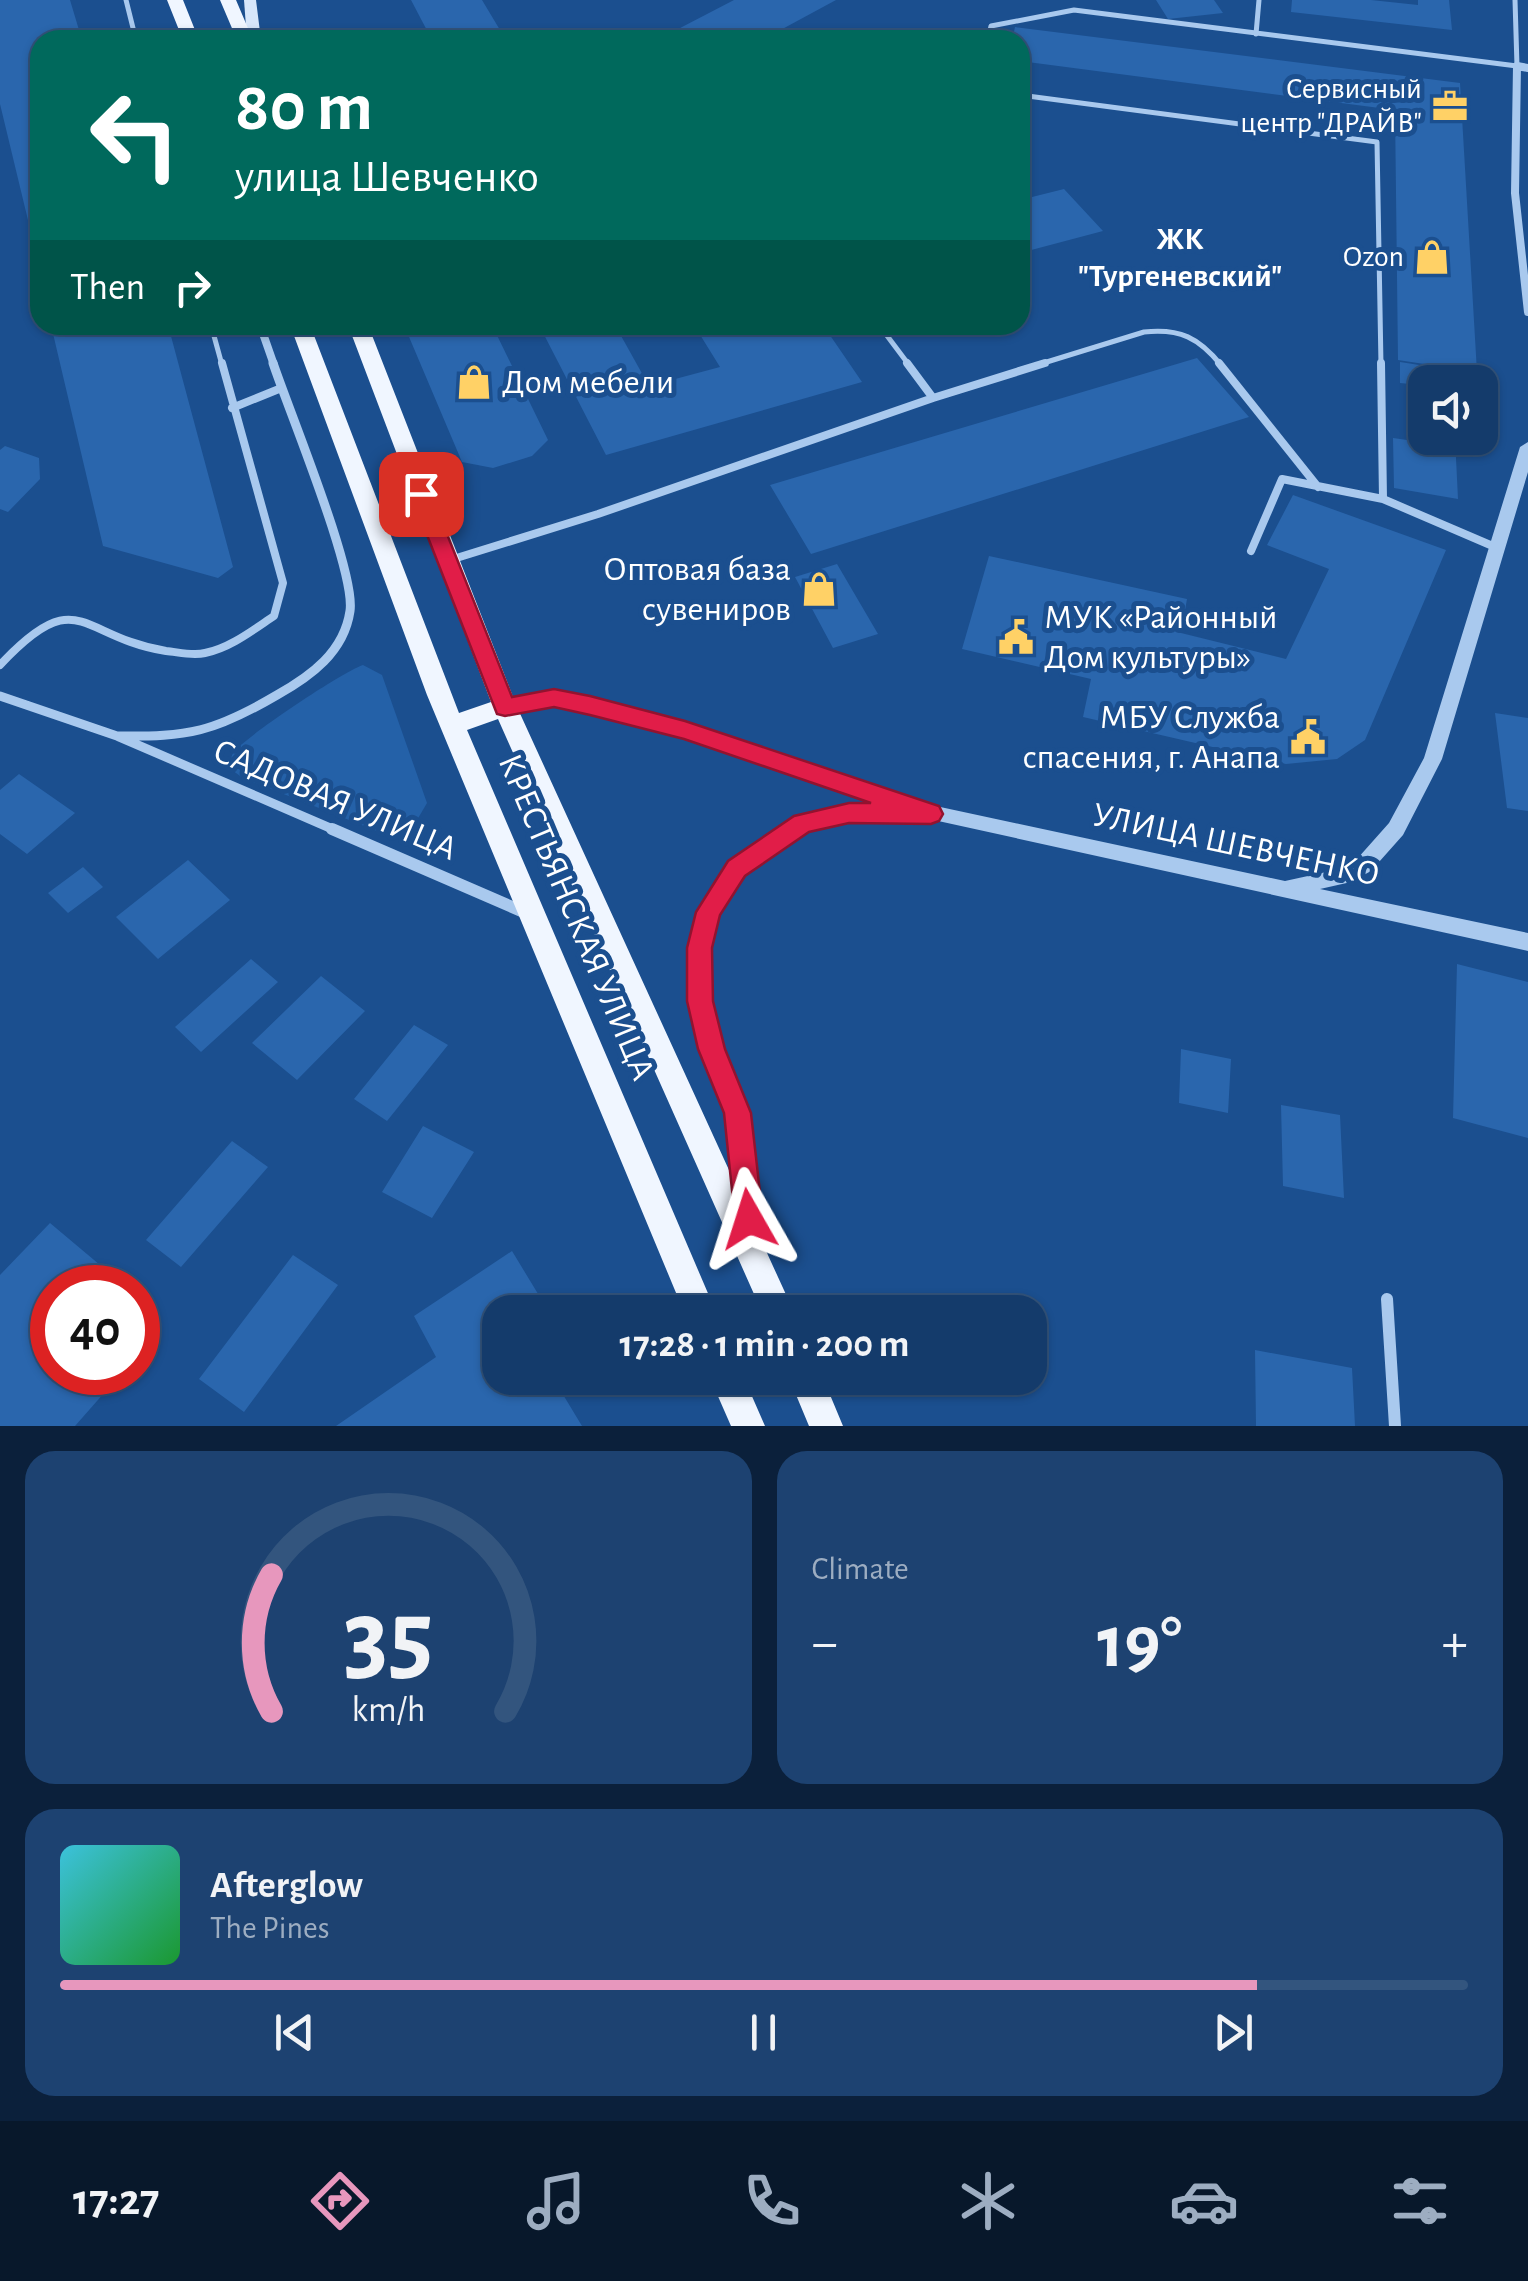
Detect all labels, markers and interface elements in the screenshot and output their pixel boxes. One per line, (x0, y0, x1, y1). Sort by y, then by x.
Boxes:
icon: left (70, 70, 200, 200)
text: 80 m (235, 73, 373, 143)
place label: Сервисный центр "ДРАЙВ" (1240, 74, 1422, 138)
office icon: Сервисный центр "ДРАЙВ" (1431, 87, 1469, 125)
text: улица Шевченко (235, 155, 539, 200)
district label: ЖК "Тургеневский" (1078, 223, 1282, 292)
shop icon: Ozon (1413, 238, 1451, 276)
place label: Ozon (1343, 242, 1404, 272)
icon: right (165, 260, 220, 315)
text: Then (70, 269, 145, 307)
shop icon: Дом мебели (455, 363, 493, 401)
place label: Дом мебели (502, 365, 674, 400)
map controls (1408, 365, 1498, 455)
button: sound (1408, 365, 1498, 455)
pin (379, 452, 464, 537)
icon: arrive (394, 467, 449, 522)
place label: Оптовая база сувениров (603, 552, 791, 627)
shop icon: Оптовая база сувениров (800, 570, 838, 608)
place label: МУК «Районный Дом культуры» (1044, 600, 1278, 675)
public building icon: МУК «Районный Дом культуры» (997, 618, 1035, 656)
place label: МБУ Служба спасения, г. Анапа (1023, 700, 1280, 775)
public building icon: МБУ Служба спасения, г. Анапа (1289, 718, 1327, 756)
street label: САДОВАЯ УЛИЦА (208, 733, 462, 867)
street label: КРЕСТЬЯНСКАЯ УЛИЦА (491, 749, 661, 1085)
street label: УЛИЦА ШЕВЧЕНКО (1089, 797, 1383, 893)
position arrow (697, 1167, 801, 1271)
speed limit sign: 40 (30, 1265, 160, 1395)
text: 17:28 · 1 min · 200 m (620, 1326, 909, 1364)
text: Climate (812, 1553, 909, 1585)
text: 35 (343, 1586, 433, 1690)
text: 19° (1097, 1606, 1182, 1681)
text: − (812, 1616, 838, 1671)
text: + (1442, 1616, 1468, 1671)
text: km/h (351, 1692, 425, 1728)
text: Afterglow (210, 1867, 363, 1905)
text: The Pines (210, 1912, 330, 1944)
icon: previous (267, 2005, 322, 2060)
icon: pause (736, 2005, 791, 2060)
icon: next (1206, 2005, 1261, 2060)
icon: directions (305, 2166, 375, 2236)
icon: music (521, 2166, 591, 2236)
icon: phone (737, 2166, 807, 2236)
icon: climate (953, 2166, 1023, 2236)
icon: car (1169, 2166, 1239, 2236)
icon: filters (1385, 2166, 1455, 2236)
text: 17:27 (73, 2178, 160, 2223)

